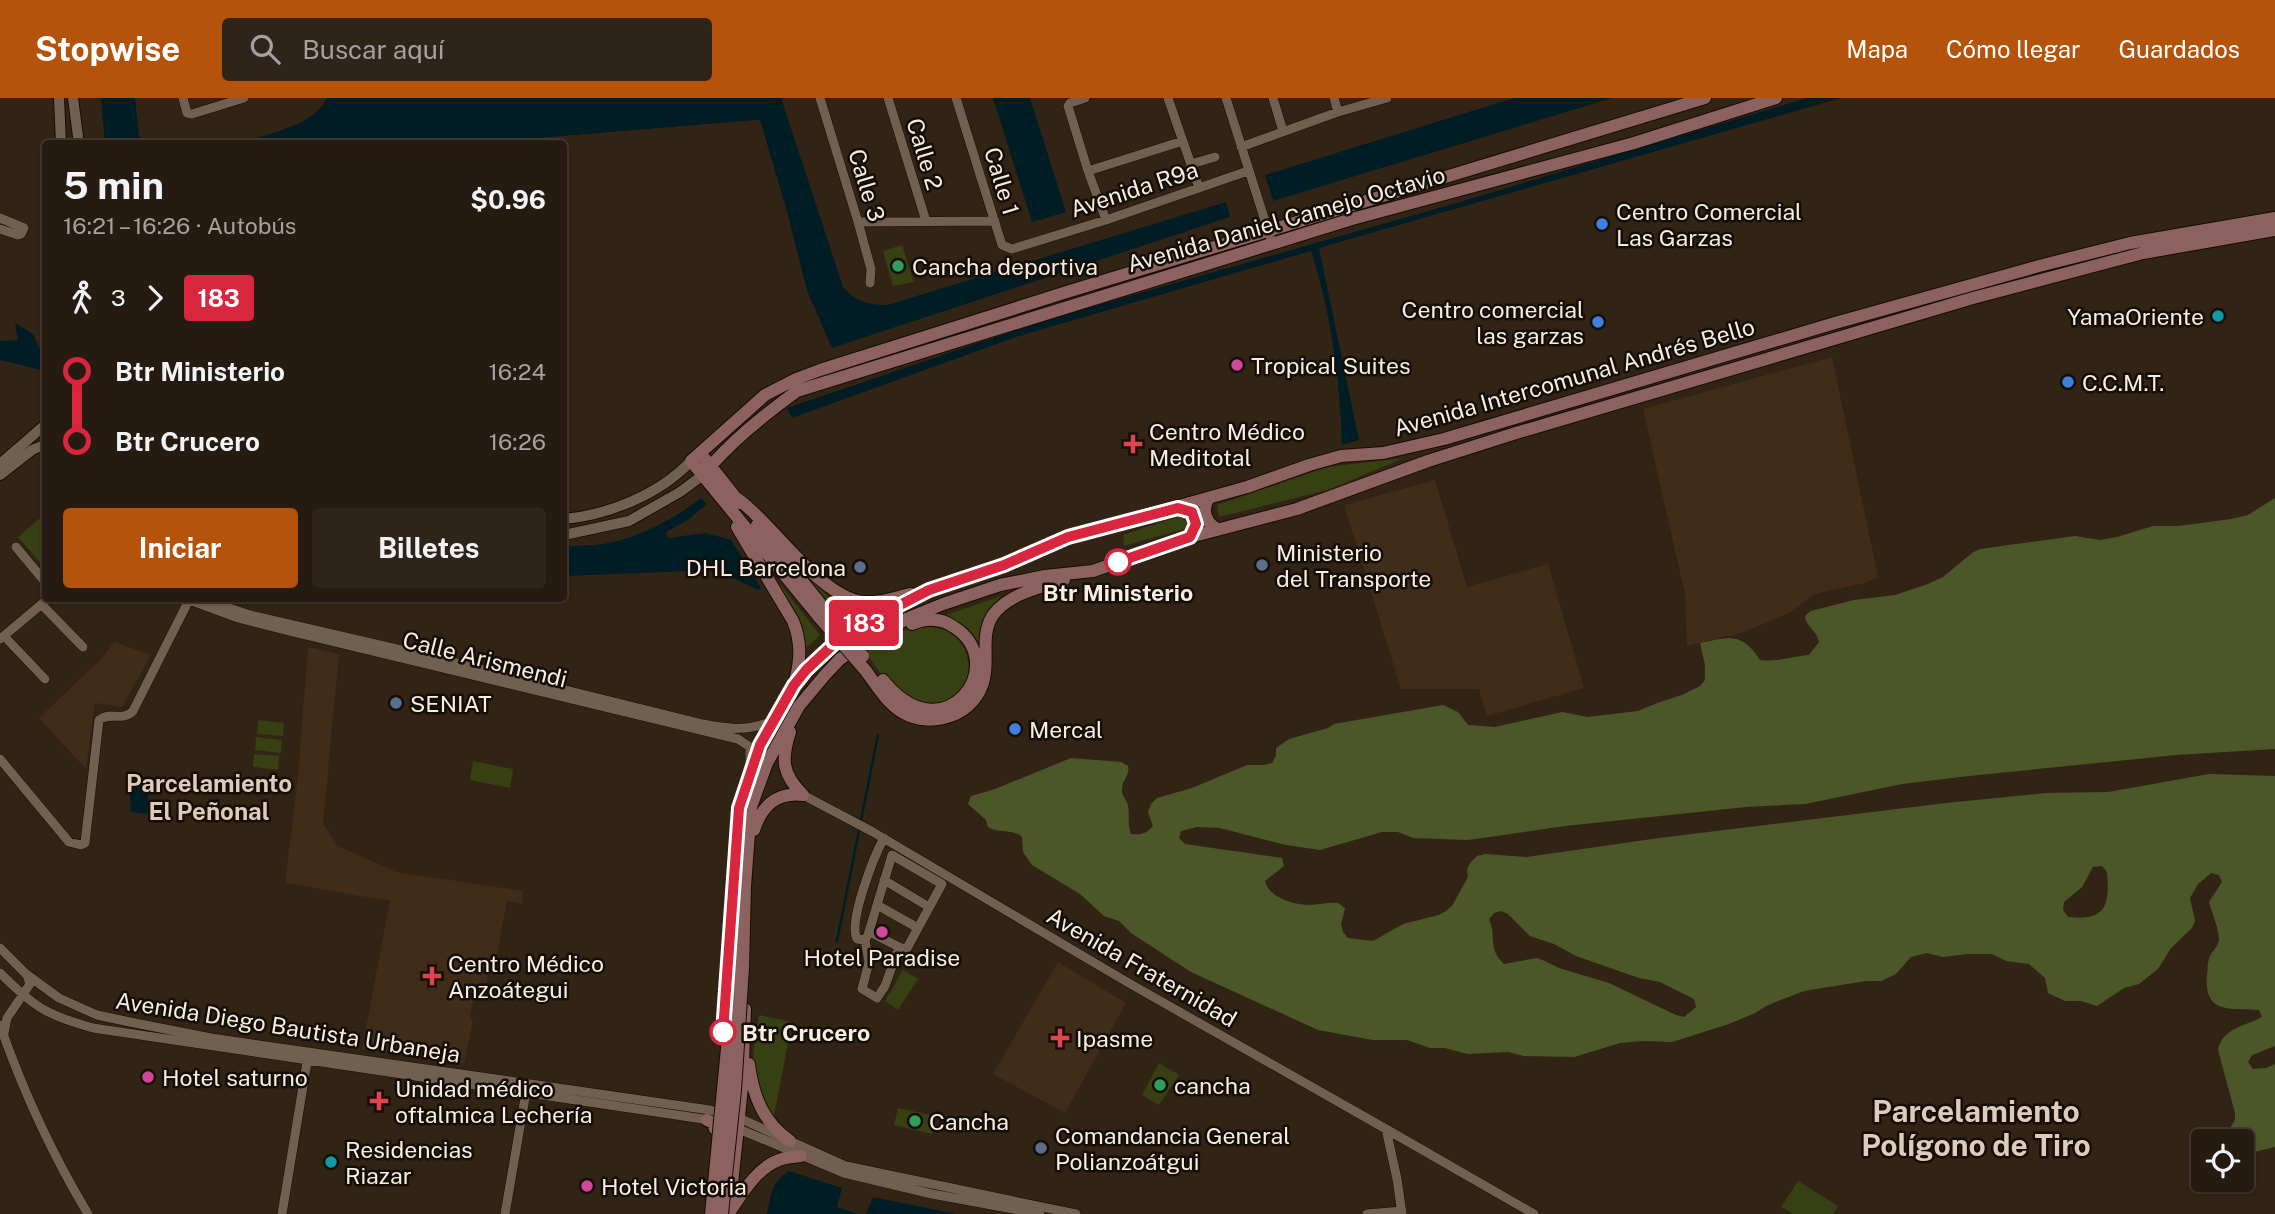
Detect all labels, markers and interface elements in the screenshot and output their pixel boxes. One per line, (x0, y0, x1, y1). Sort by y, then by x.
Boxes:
search box (222, 18, 712, 81)
text: Stopwise (35, 30, 180, 68)
icon: search (246, 30, 284, 68)
text: Buscar aquí (302, 34, 444, 65)
text: Mapa (1846, 35, 1908, 63)
text: Cómo llegar (1946, 35, 2080, 63)
text: Guardados (2118, 35, 2240, 63)
street label: Calle 2 (901, 115, 949, 193)
street label: Calle 1 (979, 144, 1025, 218)
street label: Calle 3 (843, 145, 891, 225)
street label: Avenida R9a (1067, 156, 1201, 222)
street label: Avenida Daniel Camejo Octavio (1124, 161, 1448, 277)
text: 5 min (63, 163, 164, 208)
text: $0.96 (470, 184, 546, 215)
place label: Centro Comercial Las Garzas (1616, 198, 1802, 251)
text: 16:21 – 16:26 · Autobús (63, 212, 296, 239)
marker: Centro Comercial Las Garzas (1594, 216, 1610, 232)
place label: Cancha deportiva (912, 253, 1098, 280)
marker: Cancha deportiva (890, 258, 906, 274)
icon: walk (63, 279, 101, 317)
icon: forward (136, 279, 174, 317)
text: 3 (111, 284, 126, 311)
text: 183 (198, 284, 240, 312)
place label: Centro comercial las garzas (1402, 296, 1584, 349)
place label: YamaOriente (2067, 303, 2204, 330)
marker: YamaOriente (2210, 308, 2226, 324)
street label: Avenida Intercomunal Andrés Bello (1390, 312, 1758, 442)
marker: Centro comercial las garzas (1590, 314, 1606, 330)
place label: Tropical Suites (1251, 352, 1411, 379)
text: Btr Ministerio (115, 356, 285, 387)
marker: Tropical Suites (1229, 357, 1245, 373)
text: 16:24 (489, 358, 546, 385)
place label: C.C.M.T. (2082, 369, 2164, 396)
marker: C.C.M.T. (2060, 374, 2076, 390)
place label: Centro Médico Meditotal (1149, 418, 1305, 471)
text: Btr Crucero (115, 426, 260, 457)
text: 16:26 (489, 428, 546, 455)
marker: Centro Médico Meditotal (1123, 434, 1143, 454)
button: Iniciar (63, 508, 298, 588)
button: Billetes (312, 508, 546, 588)
place label: Ministerio del Transporte (1276, 539, 1431, 592)
marker: Btr Ministerio (1105, 549, 1131, 575)
place label: DHL Barcelona (686, 554, 846, 581)
marker: Ministerio del Transporte (1254, 557, 1270, 573)
marker: DHL Barcelona (852, 559, 868, 575)
place label: Btr Ministerio (1043, 579, 1193, 606)
line badge: 183 (824, 600, 904, 646)
text: 183 (843, 609, 885, 637)
street label: Calle Arismendi (400, 626, 570, 692)
place label: SENIAT (410, 690, 492, 717)
marker: SENIAT (388, 695, 404, 711)
place label: Mercal (1029, 716, 1103, 743)
marker: Mercal (1007, 721, 1023, 737)
district label: Parcelamiento El Peñonal (126, 769, 292, 825)
street label: Avenida Fraternidad (1042, 902, 1242, 1032)
marker: Hotel Paradise (874, 924, 890, 940)
place label: Hotel Paradise (804, 944, 960, 971)
place label: Centro Médico Anzoátegui (448, 950, 604, 1003)
marker: Centro Médico Anzoátegui (422, 966, 442, 986)
street label: Avenida Diego Bautista Urbaneja (114, 986, 462, 1068)
marker: Btr Crucero (710, 1019, 736, 1045)
place label: Btr Crucero (742, 1019, 870, 1046)
place label: Ipasme (1076, 1025, 1153, 1052)
marker: Ipasme (1050, 1028, 1070, 1048)
place label: Hotel saturno (162, 1064, 308, 1091)
marker: Hotel saturno (140, 1069, 156, 1085)
place label: cancha (1174, 1072, 1251, 1099)
place label: Unidad médico oftalmica Lechería (395, 1075, 592, 1128)
marker: cancha (1152, 1077, 1168, 1093)
marker: Unidad médico oftalmica Lechería (369, 1091, 389, 1111)
district label: Parcelamiento Polígono de Tiro (1861, 1093, 2091, 1163)
place label: Cancha (929, 1108, 1009, 1135)
marker: Cancha (907, 1113, 923, 1129)
place label: Comandancia General Polianzoátgui (1055, 1122, 1290, 1175)
map controls (2191, 1129, 2254, 1192)
button: locate (2191, 1129, 2254, 1192)
place label: Residencias Riazar (345, 1136, 473, 1189)
marker: Comandancia General Polianzoátgui (1033, 1140, 1049, 1156)
marker: Residencias Riazar (323, 1154, 339, 1170)
place label: Hotel Victoria (601, 1173, 747, 1200)
marker: Hotel Victoria (579, 1178, 595, 1194)

